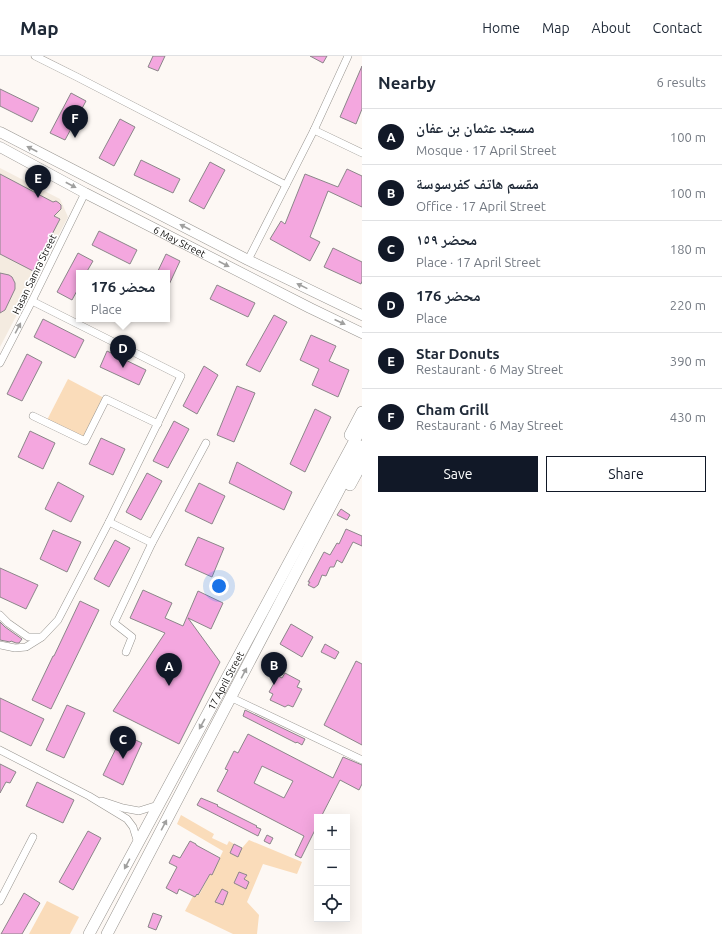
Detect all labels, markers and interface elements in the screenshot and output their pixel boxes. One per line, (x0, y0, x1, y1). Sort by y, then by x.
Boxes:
text: Map (20, 17, 59, 39)
text: Home (482, 20, 520, 36)
text: Map (542, 20, 570, 36)
text: About (592, 20, 631, 36)
text: Contact (653, 20, 702, 36)
text: Nearby (378, 73, 436, 92)
text: 6 results (656, 75, 706, 89)
pin: F (62, 105, 88, 138)
text: مسجد عثمان بن عفان (416, 119, 535, 136)
text: A (386, 130, 396, 144)
text: 100 m (670, 130, 706, 144)
text: Mosque · 17 April Street (416, 143, 556, 157)
one-way arrow (27, 146, 38, 152)
pin: E (25, 165, 51, 198)
text: مقسم هاتف كفرسوسة (416, 175, 539, 192)
one-way arrow (65, 182, 77, 189)
text: B (387, 186, 395, 200)
text: 100 m (670, 186, 706, 200)
text: Office · 17 April Street (416, 199, 546, 213)
street label: 6 May Street (152, 224, 207, 260)
one-way arrow (180, 224, 191, 231)
text: محضر ١٥٩ (416, 231, 477, 248)
street label: Hasan Samra Street (10, 232, 59, 316)
text: C (387, 242, 395, 256)
text: 180 m (670, 242, 706, 256)
text: Place · 17 April Street (416, 255, 541, 269)
one-way arrow (218, 261, 230, 267)
popup (76, 270, 170, 322)
text: محضر 176 (91, 278, 155, 295)
one-way arrow (296, 282, 307, 289)
text: محضر 176 (416, 287, 481, 304)
text: D (386, 298, 396, 312)
text: 220 m (670, 298, 706, 312)
text: Place (91, 302, 122, 316)
text: Place (416, 311, 447, 325)
one-way arrow (335, 319, 346, 325)
one-way arrow (15, 323, 21, 334)
pin: D (110, 335, 136, 368)
text: Star Donuts (416, 345, 500, 362)
text: E (387, 354, 395, 368)
text: 390 m (670, 354, 706, 368)
text: Restaurant · 6 May Street (416, 362, 563, 376)
text: Cham Grill (416, 401, 489, 418)
text: F (387, 410, 395, 424)
text: 430 m (670, 410, 706, 424)
text: Restaurant · 6 May Street (416, 418, 563, 432)
button: Save (378, 456, 538, 492)
button: Share (546, 456, 706, 492)
your location (209, 576, 229, 596)
street label: 17 April Street (206, 649, 246, 712)
pin: B (261, 652, 287, 685)
pin: A (156, 653, 182, 686)
one-way arrow (240, 667, 247, 679)
one-way arrow (199, 719, 205, 730)
pin: C (110, 726, 136, 759)
map controls (314, 814, 350, 922)
button: + (314, 814, 350, 850)
one-way arrow (160, 819, 167, 831)
button: − (314, 850, 350, 886)
one-way arrow (124, 858, 131, 870)
button: locate (314, 886, 350, 922)

